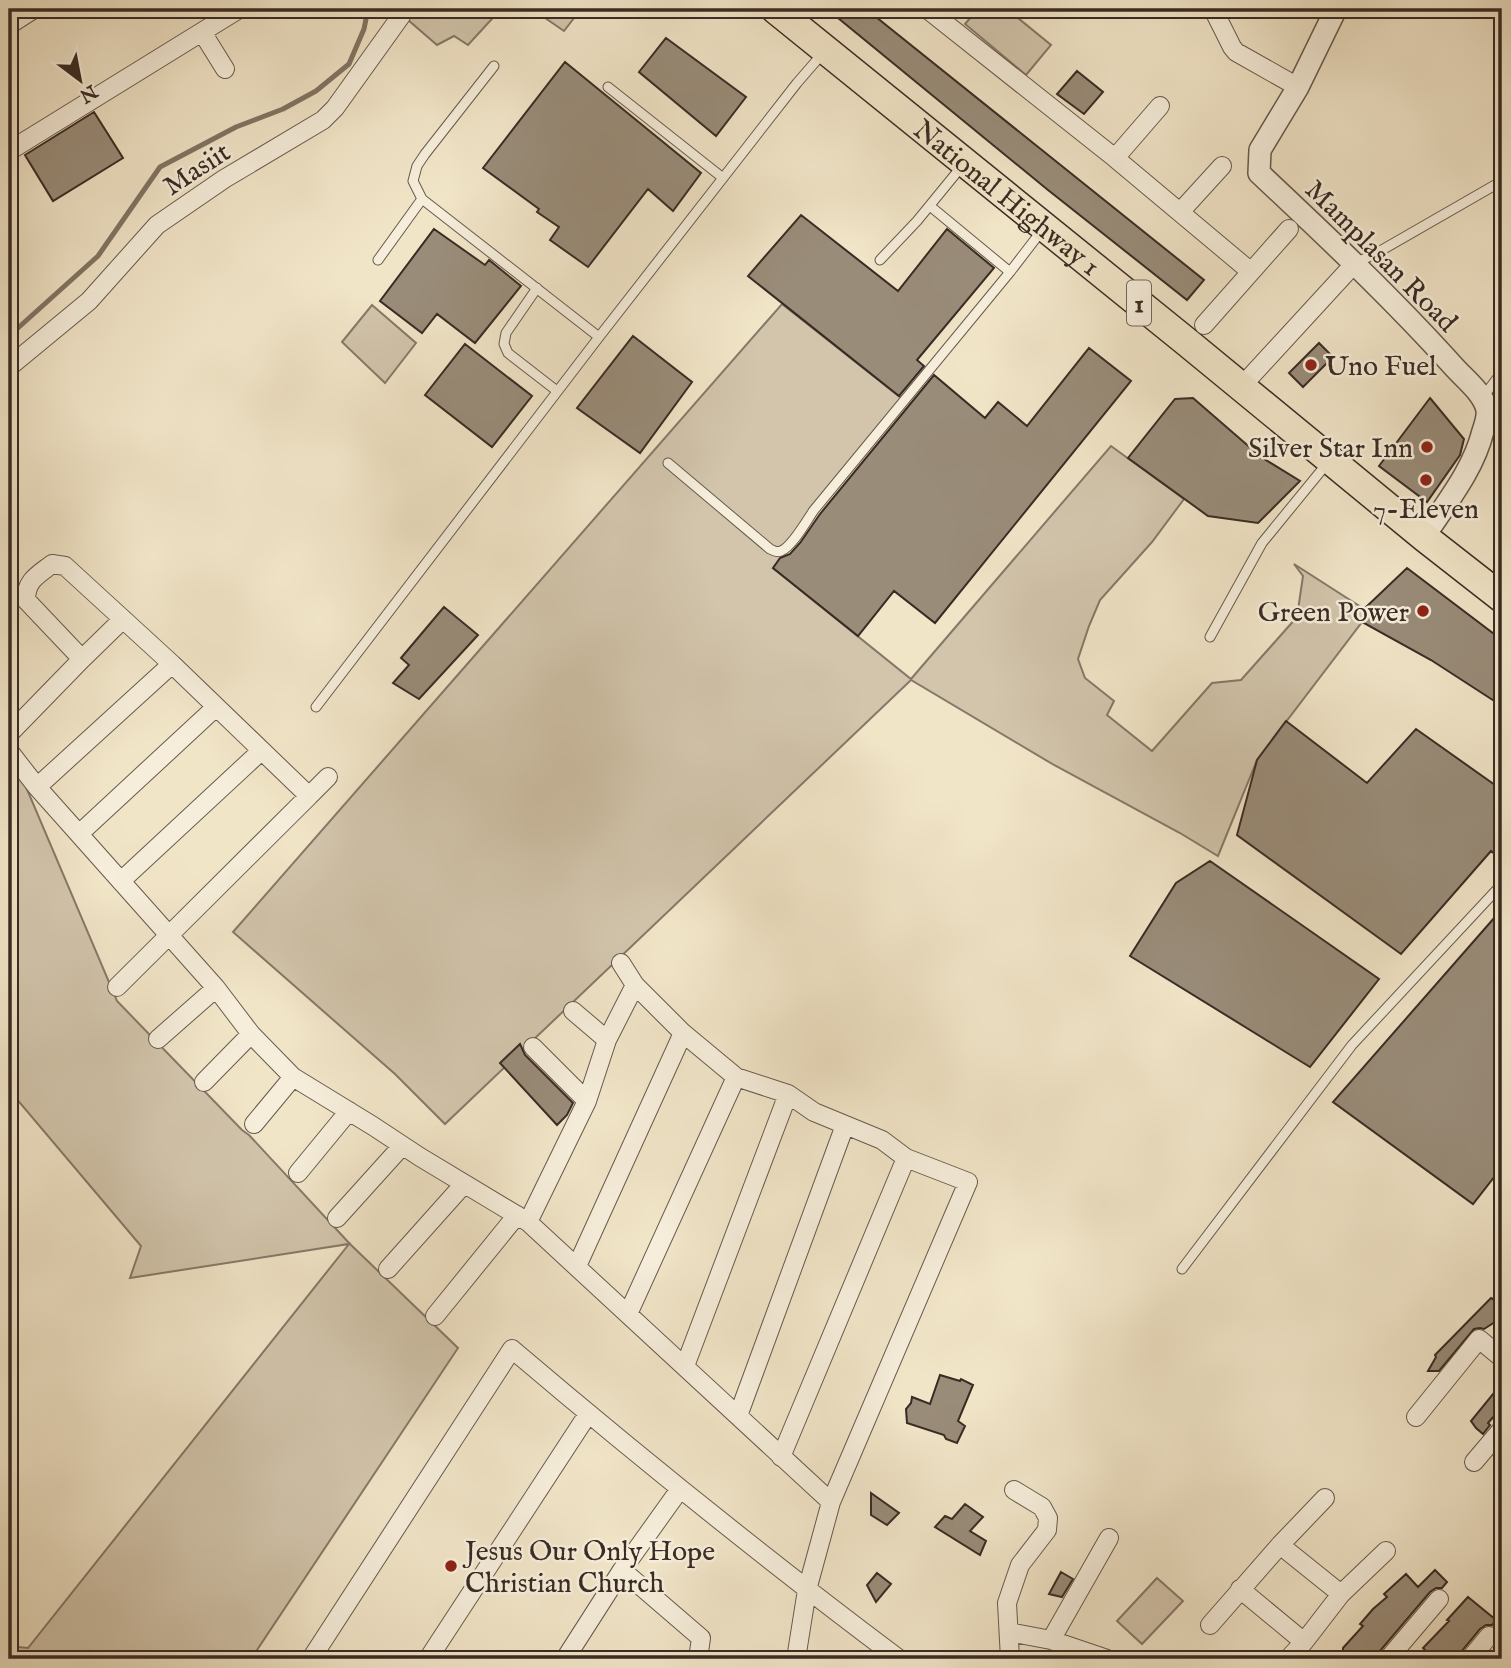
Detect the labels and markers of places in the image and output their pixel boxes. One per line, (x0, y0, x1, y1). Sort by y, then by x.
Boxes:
place label: Uno Fuel (1325, 350, 1437, 385)
marker: Uno Fuel (1303, 357, 1319, 373)
place label: Silver Star Inn (1248, 432, 1413, 467)
marker: Silver Star Inn (1419, 439, 1435, 455)
marker: 7-Eleven (1418, 472, 1434, 488)
place label: 7-Eleven (1373, 493, 1479, 528)
place label: Green Power (1258, 596, 1409, 631)
marker: Green Power (1415, 603, 1431, 619)
place label: Jesus Our Only Hope Christian Church (462, 1535, 715, 1602)
marker: Jesus Our Only Hope Christian Church (443, 1558, 459, 1574)

